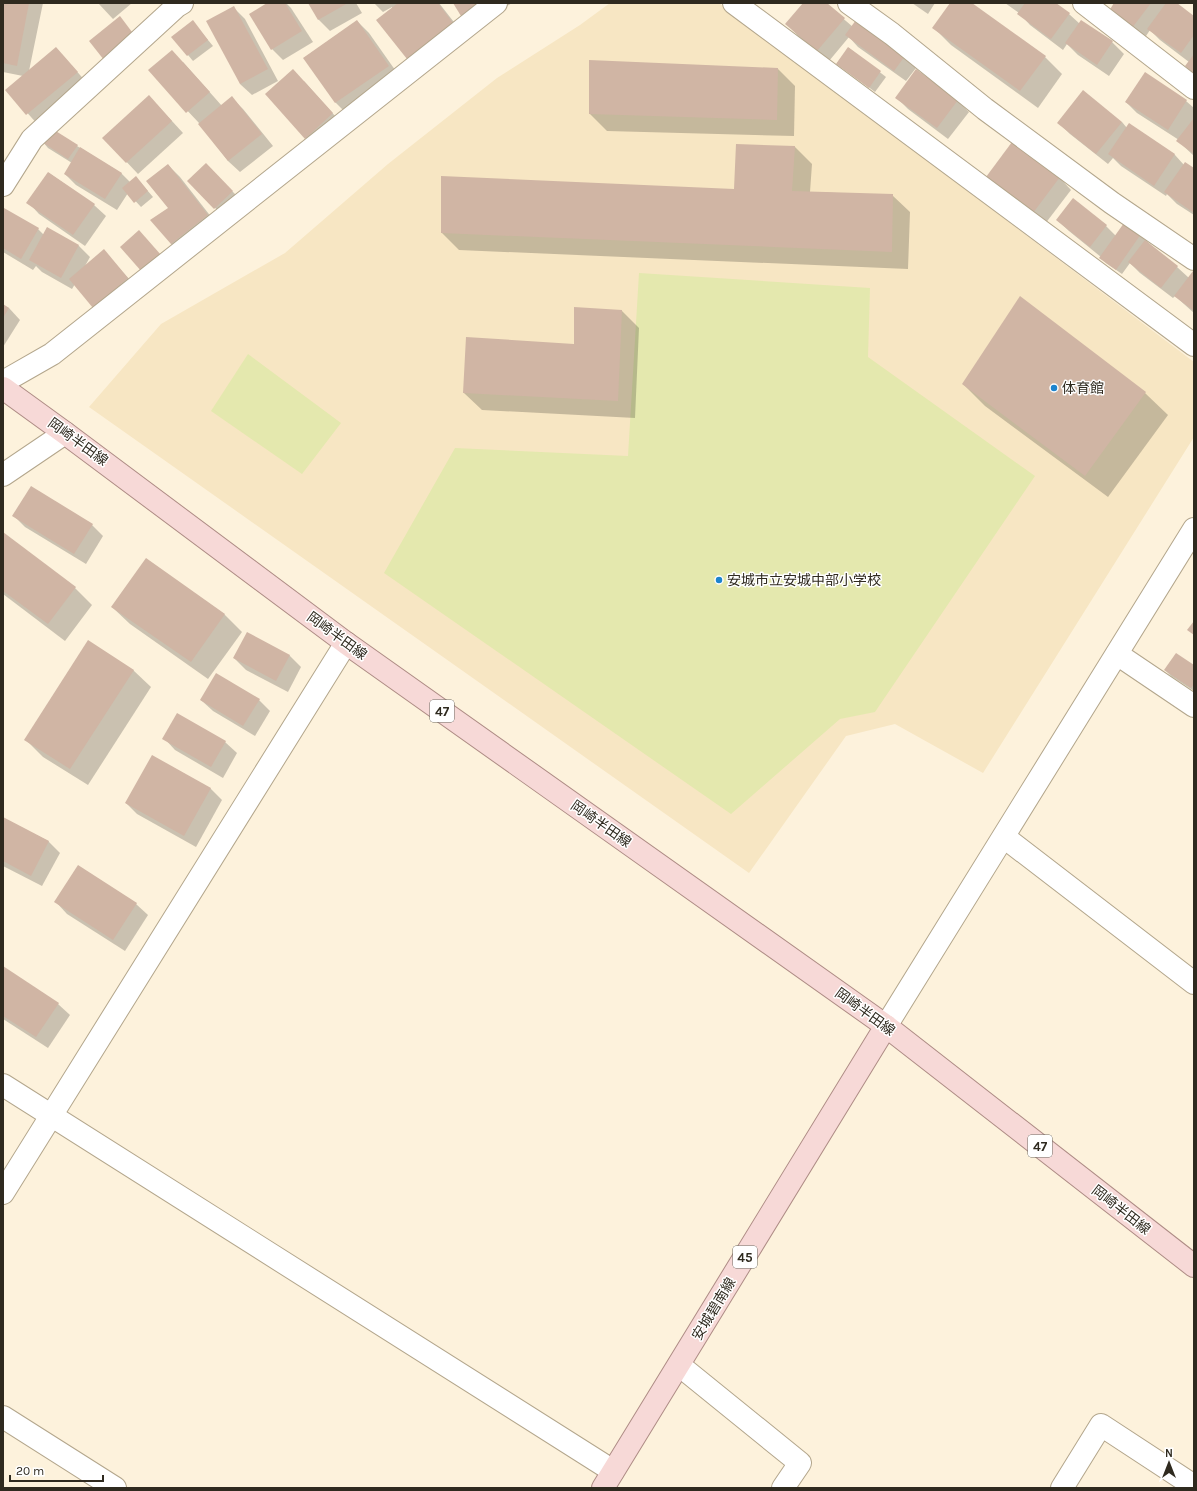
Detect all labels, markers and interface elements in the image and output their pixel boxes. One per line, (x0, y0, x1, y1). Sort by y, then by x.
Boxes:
place label: 体育館 (1062, 380, 1104, 397)
marker: 体育館 (1049, 383, 1059, 393)
street label: 岡崎半田線 (45, 415, 111, 469)
place label: 安城市立安城中部小学校 (727, 572, 881, 589)
marker: 安城市立安城中部小学校 (714, 575, 724, 585)
street label: 岡崎半田線 (304, 609, 370, 663)
road number: 47 (430, 700, 454, 722)
street label: 岡崎半田線 (567, 797, 635, 851)
street label: 岡崎半田線 (832, 985, 898, 1039)
road number: 47 (1028, 1135, 1052, 1157)
street label: 岡崎半田線 (1088, 1182, 1154, 1238)
road number: 45 (733, 1246, 757, 1268)
street label: 安城碧南線 (689, 1275, 739, 1343)
north arrow (1149, 1443, 1189, 1483)
text: N (1165, 1447, 1173, 1460)
scale bar (10, 1457, 103, 1483)
text: 20 m (16, 1464, 44, 1478)

